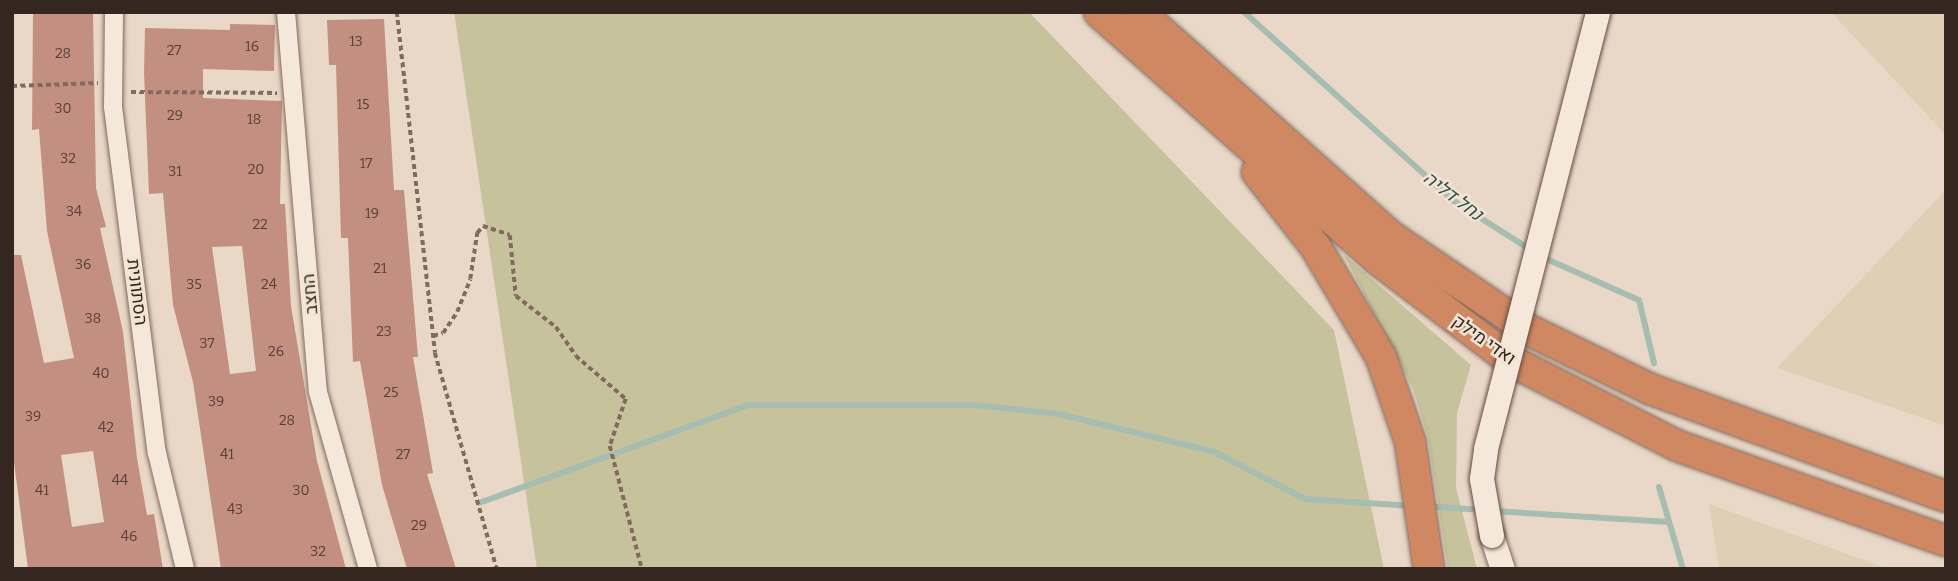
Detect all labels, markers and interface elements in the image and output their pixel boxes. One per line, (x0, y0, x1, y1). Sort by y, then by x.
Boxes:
house number: 13 (349, 34, 363, 50)
house number: 16 (245, 39, 259, 55)
house number: 27 (167, 43, 181, 59)
house number: 28 (55, 46, 71, 62)
house number: 15 (356, 97, 370, 113)
house number: 30 (55, 101, 71, 117)
house number: 29 (167, 108, 183, 124)
house number: 18 (247, 112, 261, 128)
house number: 32 (60, 151, 76, 167)
house number: 17 (360, 156, 372, 172)
house number: 20 (248, 162, 264, 178)
house number: 31 (168, 164, 182, 180)
water label: נחל דליה (1419, 166, 1487, 226)
house number: 34 (66, 204, 82, 220)
house number: 19 (365, 206, 379, 222)
house number: 22 (252, 217, 268, 233)
house number: 36 (75, 257, 91, 273)
street label: הסתוונית (122, 257, 152, 327)
house number: 21 (373, 261, 387, 277)
street label: החצב (297, 273, 323, 315)
house number: 35 (186, 277, 202, 293)
house number: 24 (261, 277, 277, 293)
street label: ואדי מילק (1448, 310, 1520, 370)
house number: 38 (85, 311, 101, 327)
house number: 23 (376, 324, 392, 340)
house number: 37 (199, 336, 215, 352)
house number: 26 (268, 344, 284, 360)
house number: 40 (92, 366, 110, 382)
house number: 25 (383, 385, 399, 401)
house number: 39 (208, 394, 224, 410)
house number: 39 (25, 409, 41, 425)
house number: 28 (279, 413, 295, 429)
house number: 42 (98, 420, 114, 436)
house number: 41 (220, 447, 234, 463)
house number: 27 (396, 447, 410, 463)
house number: 44 (112, 473, 128, 489)
house number: 41 (35, 483, 49, 499)
house number: 30 (293, 483, 309, 499)
house number: 43 (227, 502, 243, 518)
house number: 29 (411, 518, 427, 534)
house number: 46 (121, 529, 137, 545)
house number: 32 (310, 544, 326, 560)

